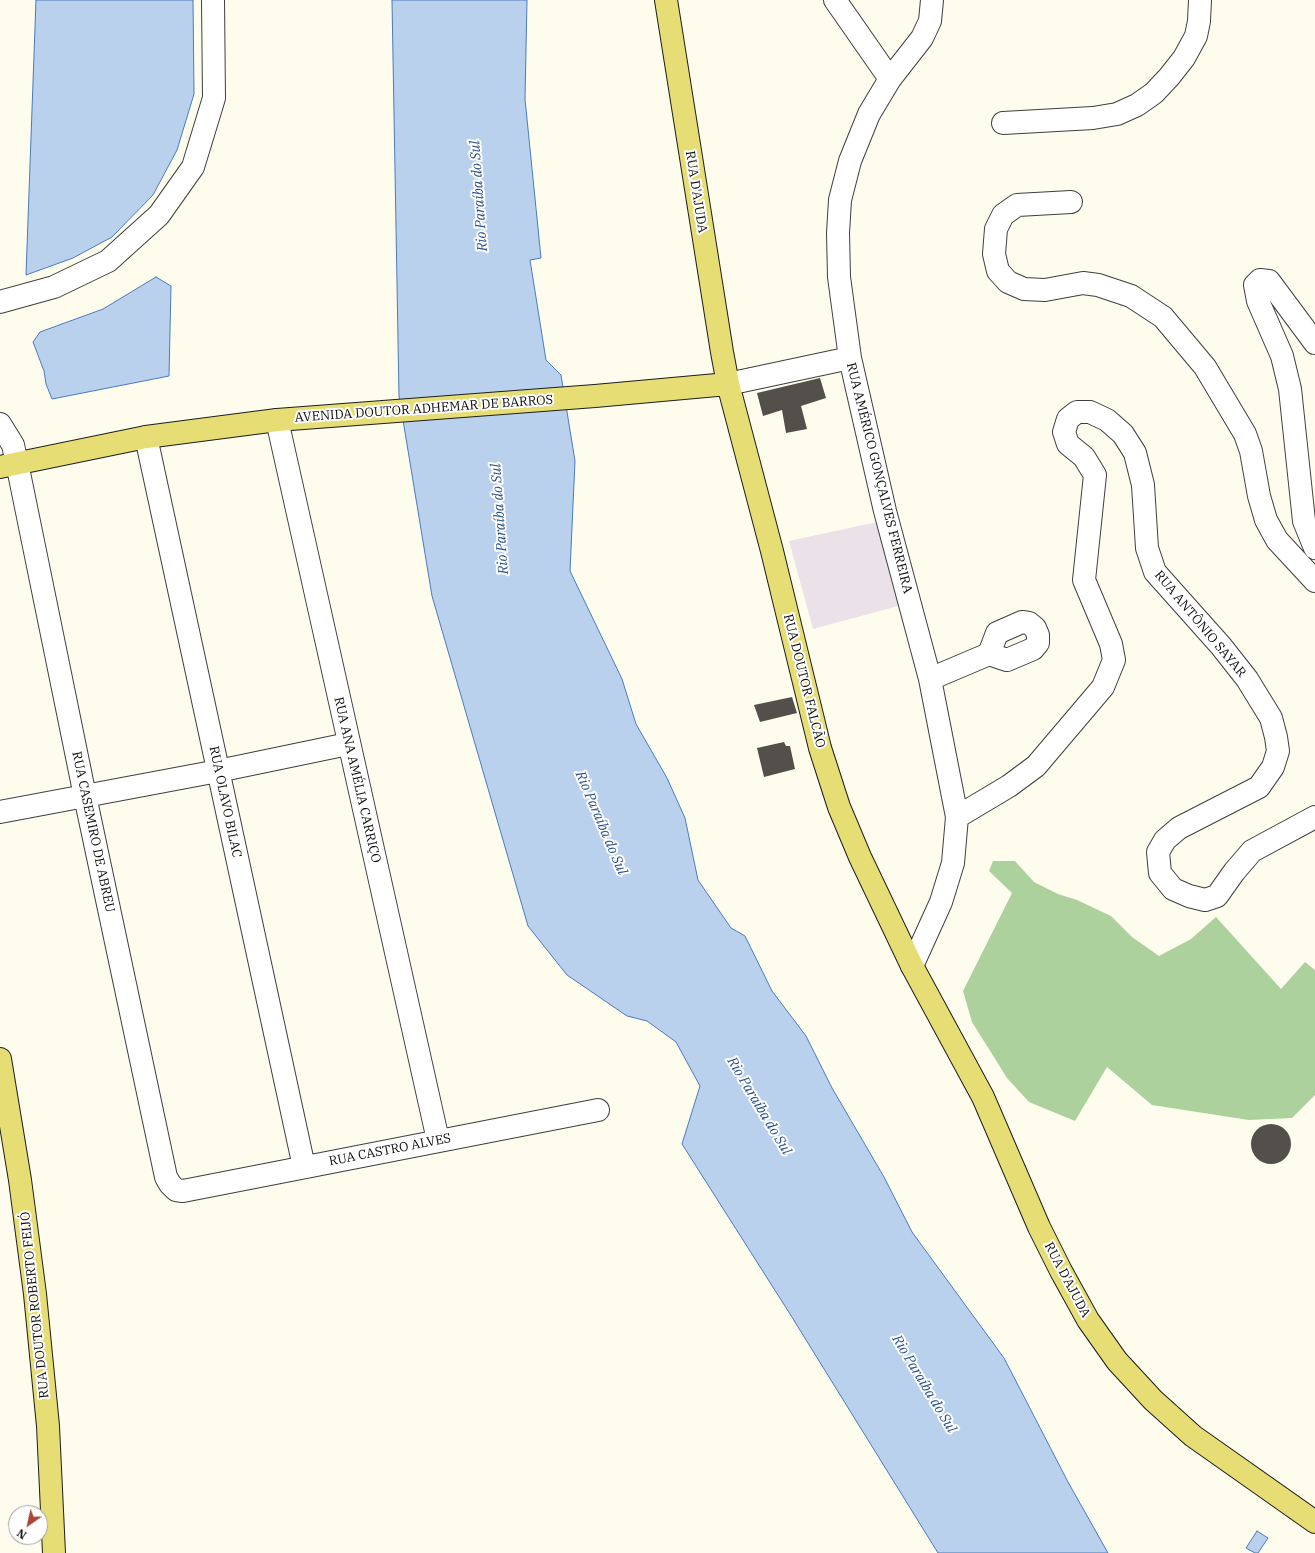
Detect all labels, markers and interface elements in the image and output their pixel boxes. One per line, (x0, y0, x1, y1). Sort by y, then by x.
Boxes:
water label: Rio Paraíba do Sul (467, 140, 491, 252)
street label: RUA D'AJUDA (682, 150, 710, 234)
street label: RUA AMÉRICO GONÇALVES FERREIRA (843, 361, 915, 595)
street label: AVENIDA DOUTOR ADHEMAR DE BARROS (294, 392, 554, 426)
water label: Rio Paraíba do Sul (488, 463, 512, 575)
street label: RUA ANTÔNIO SAYAR (1151, 568, 1249, 680)
street label: RUA DOUTOR FALCÃO (780, 612, 828, 750)
street label: RUA ANA AMÉLIA CARRIÇO (330, 695, 384, 865)
street label: RUA OLAVO BILAC (206, 745, 244, 859)
street label: RUA CASEMIRO DE ABREU (68, 750, 118, 914)
water label: Rio Paraíba do Sul (572, 769, 630, 877)
water label: Rio Paraíba do Sul (723, 1054, 795, 1158)
street label: RUA CASTRO ALVES (328, 1131, 452, 1169)
street label: RUA DOUTOR ROBERTO FEIJÓ (17, 1211, 53, 1399)
street label: RUA D'AJUDA (1041, 1240, 1093, 1320)
water label: Rio Paraíba do Sul (888, 1332, 960, 1436)
north arrow (8, 1505, 48, 1545)
text: N (14, 1526, 29, 1542)

